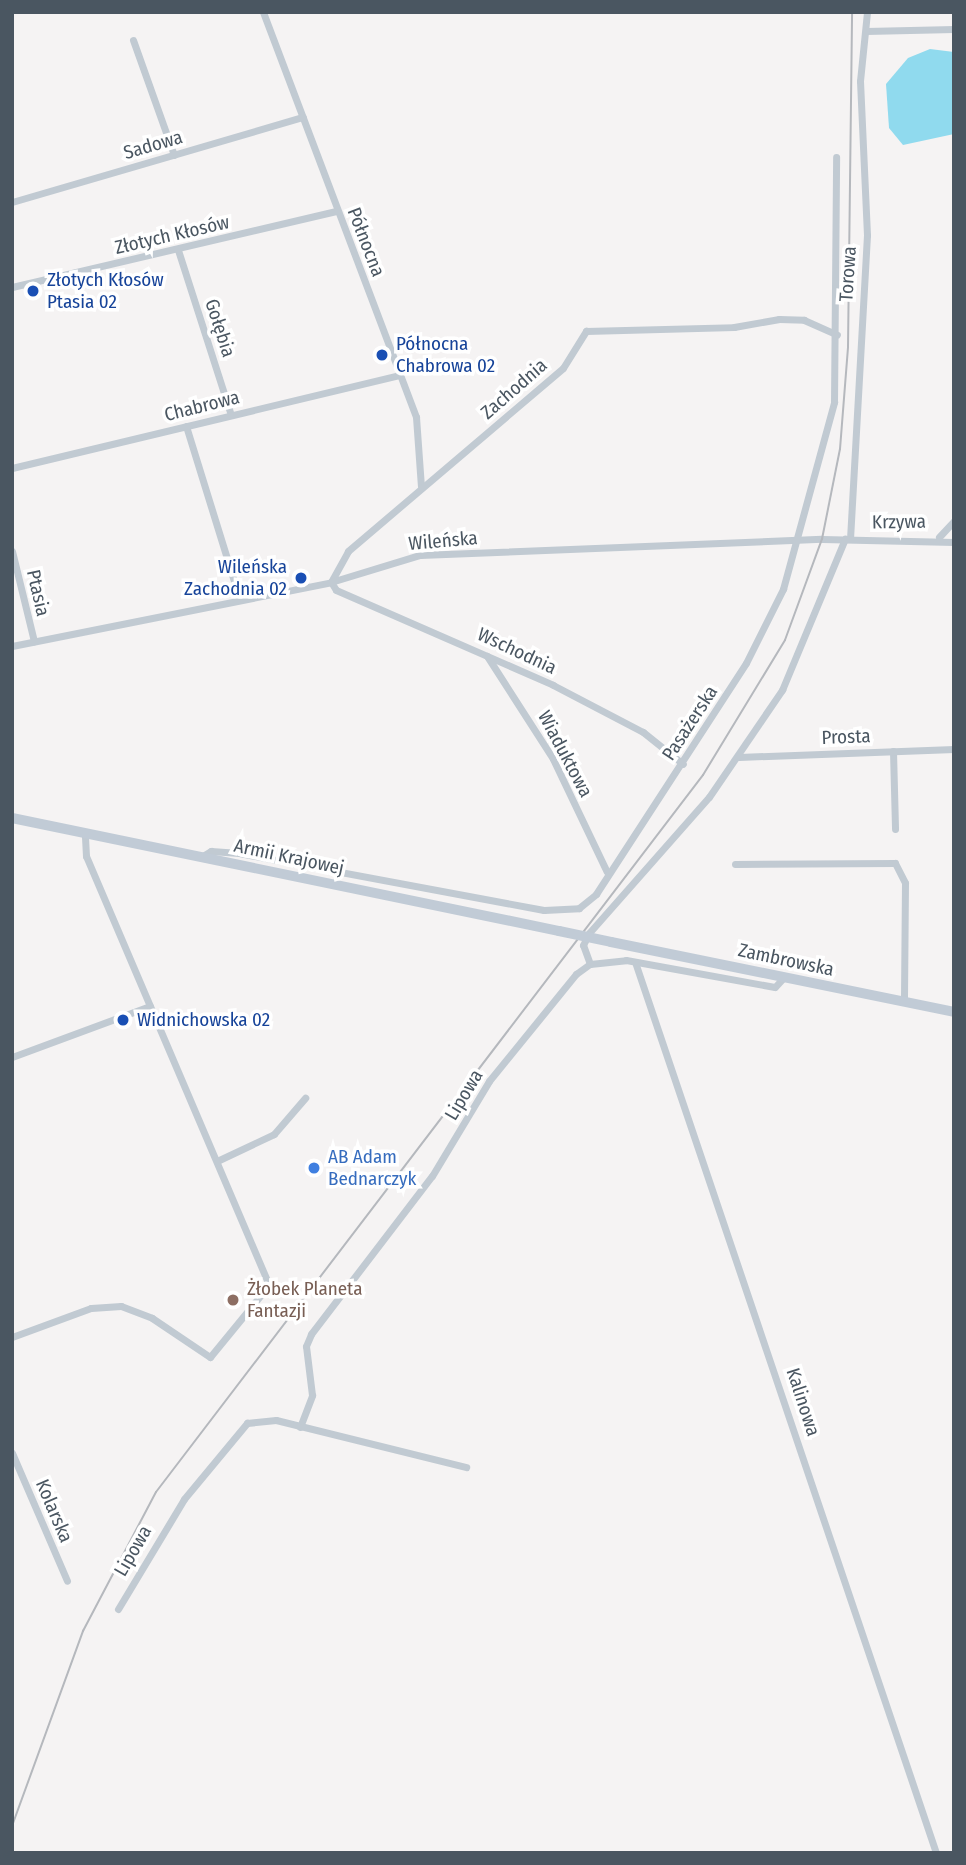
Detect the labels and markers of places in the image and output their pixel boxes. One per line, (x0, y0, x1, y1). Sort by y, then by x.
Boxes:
place label: Złotych Kłosów Ptasia 02 (47, 269, 164, 313)
marker: Złotych Kłosów Ptasia 02 (25, 283, 41, 299)
place label: Północna Chabrowa 02 (396, 333, 495, 377)
marker: Północna Chabrowa 02 (374, 347, 390, 363)
place label: Wileńska Zachodnia 02 (184, 556, 287, 600)
marker: Wileńska Zachodnia 02 (293, 570, 309, 586)
place label: Widnichowska 02 (137, 1009, 270, 1031)
marker: Widnichowska 02 (115, 1012, 131, 1028)
place label: AB Adam Bednarczyk (328, 1146, 416, 1190)
marker: AB Adam Bednarczyk (306, 1160, 322, 1176)
place label: Żłobek Planeta Fantazji (247, 1278, 363, 1322)
marker: Żłobek Planeta Fantazji (225, 1292, 241, 1308)

